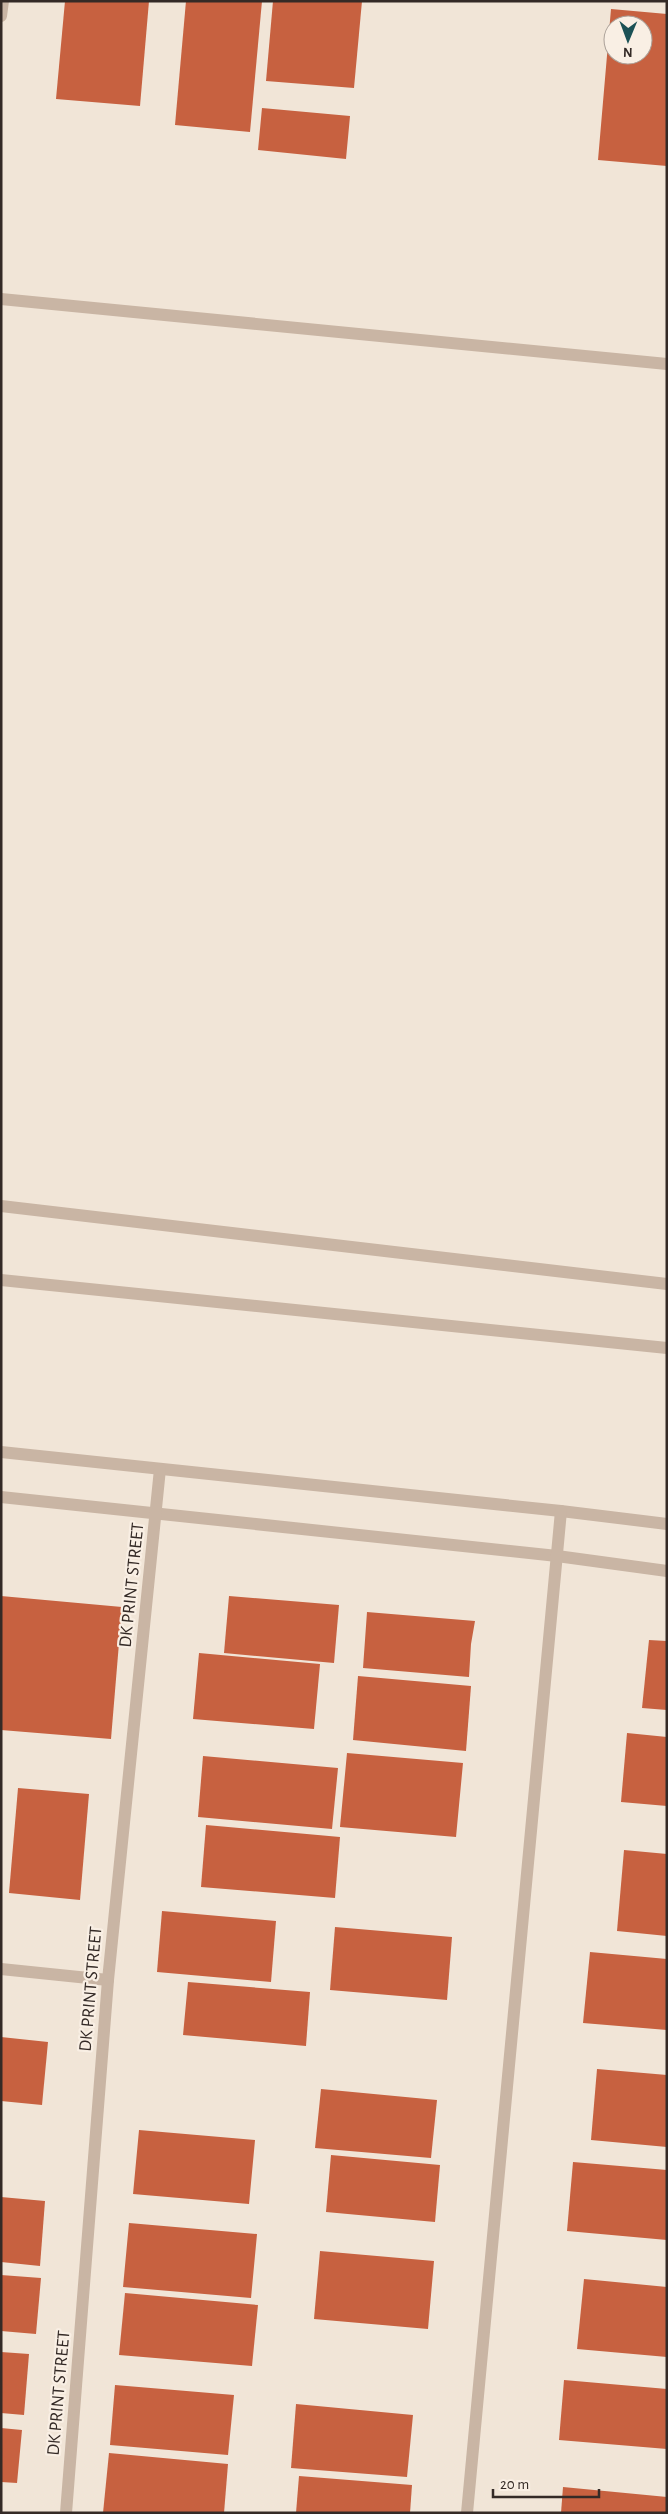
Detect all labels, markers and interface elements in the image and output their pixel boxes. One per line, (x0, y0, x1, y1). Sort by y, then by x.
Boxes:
north arrow (603, 15, 653, 65)
text: N (623, 45, 633, 59)
street label: DK PRINT STREET (116, 1522, 148, 1649)
street label: DK PRINT STREET (77, 1926, 105, 2052)
street label: DK PRINT STREET (45, 2330, 73, 2456)
scale bar (493, 2466, 599, 2498)
text: 20 m (500, 2477, 529, 2492)

